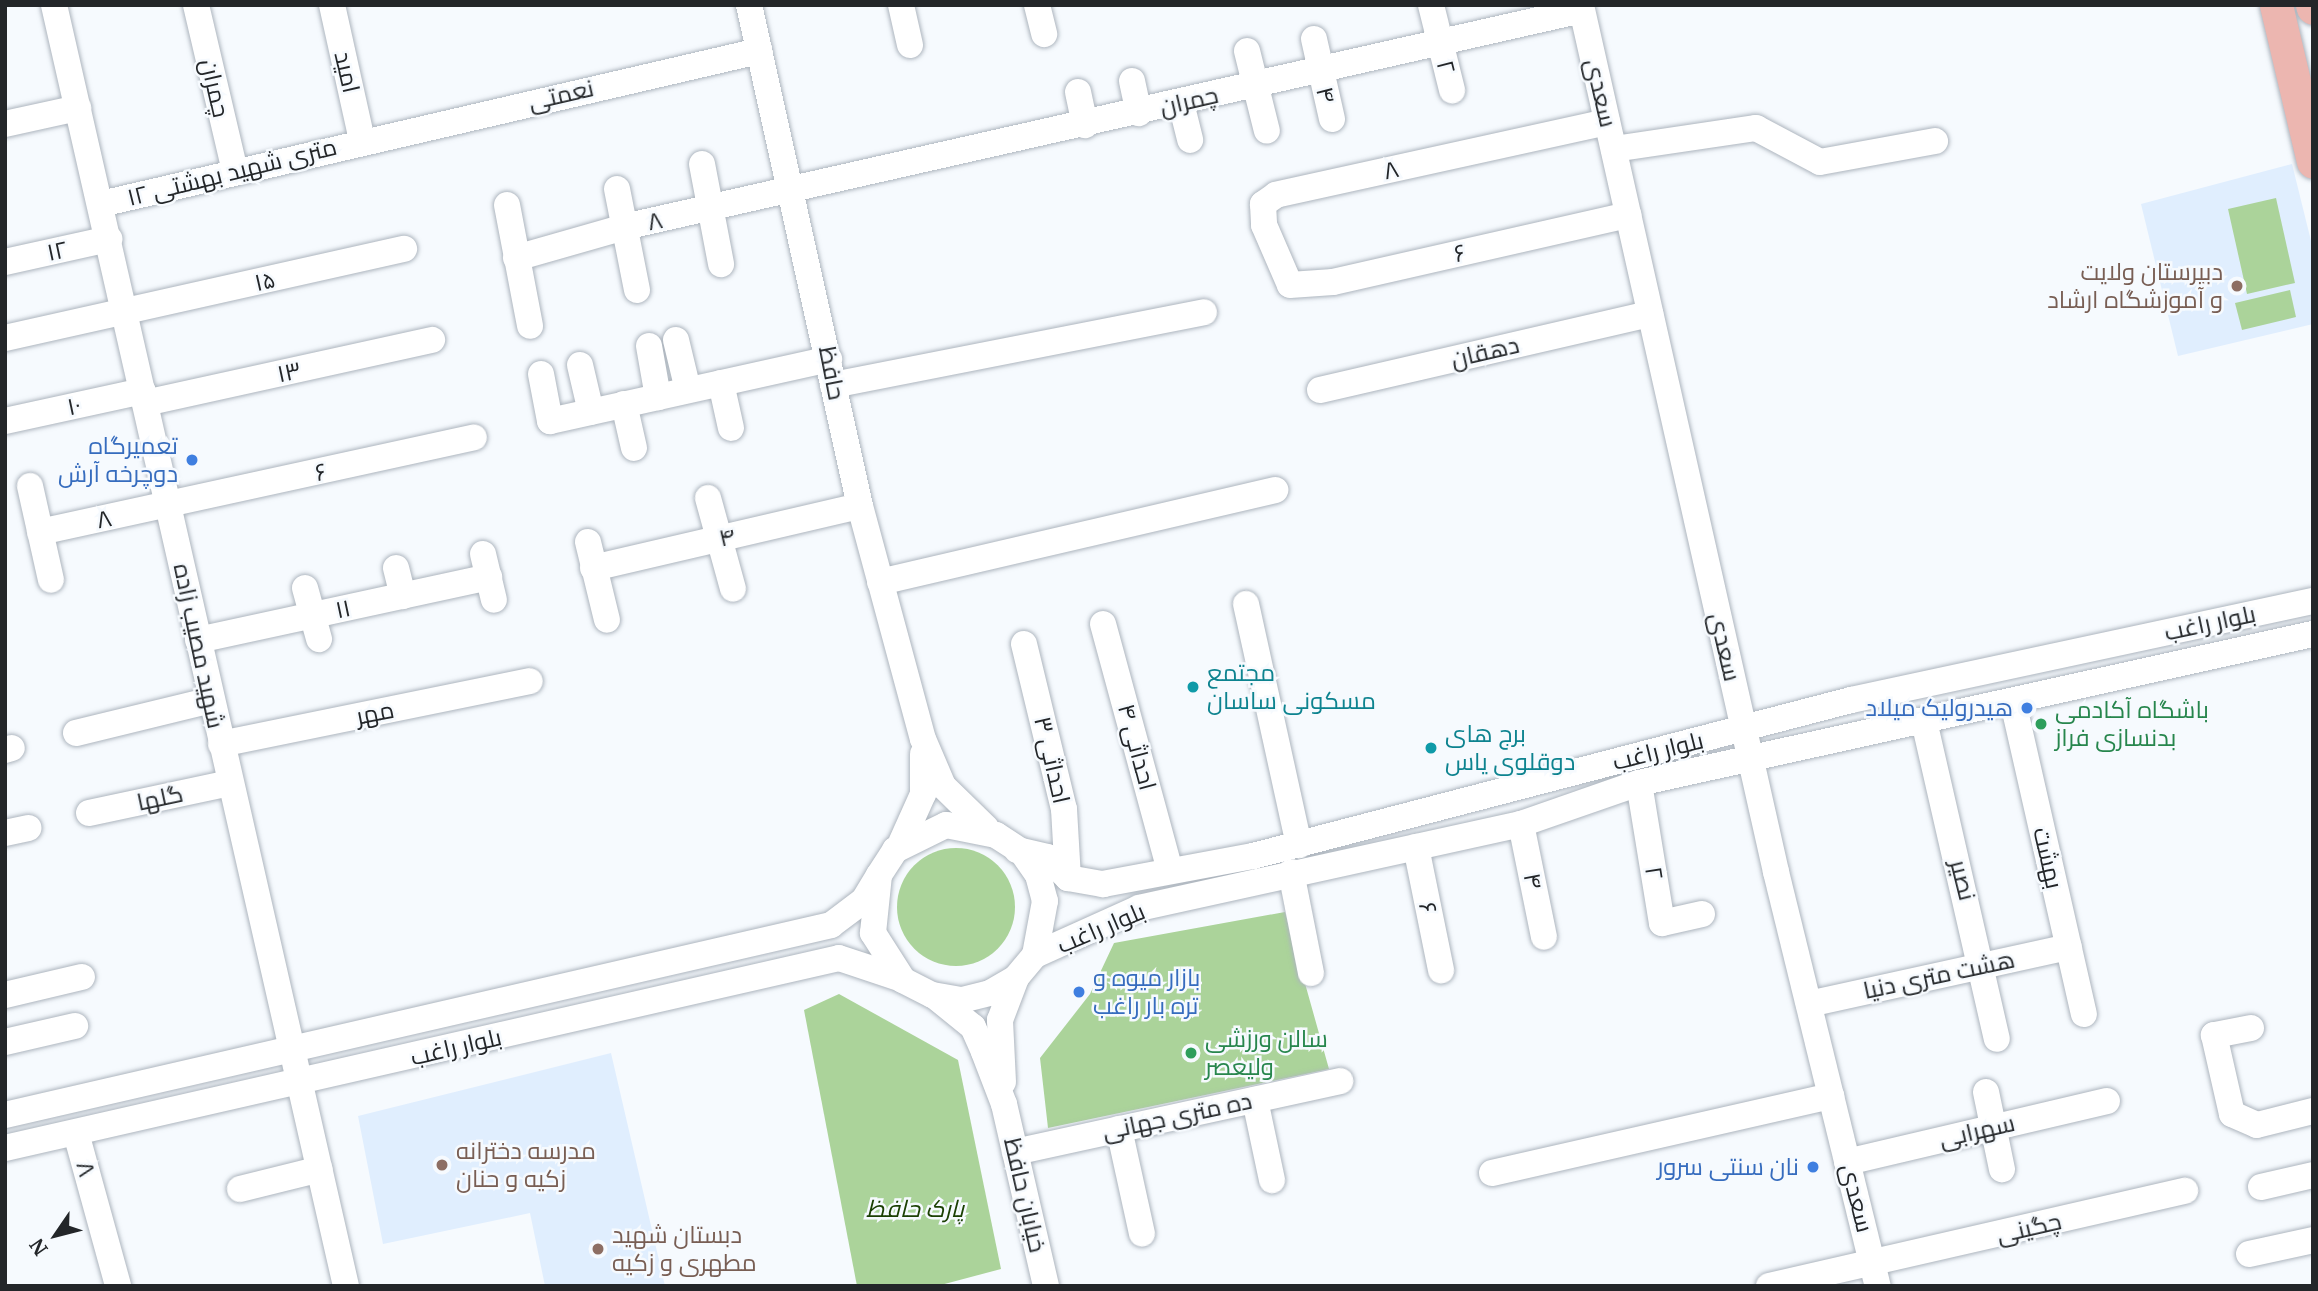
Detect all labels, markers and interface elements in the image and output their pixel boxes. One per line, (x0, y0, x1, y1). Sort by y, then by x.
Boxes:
street label: امید (328, 48, 366, 96)
street label: چمران (194, 56, 236, 120)
street label: سعدی (1579, 56, 1623, 130)
street label: ۲ (1430, 57, 1462, 77)
street label: نعمتی (526, 74, 596, 116)
street label: چمران (1157, 80, 1221, 122)
street label: ۴ (1310, 84, 1342, 106)
street label: ۱۲ متری شهید بهشتی (124, 132, 340, 212)
street label: ۸ (1381, 154, 1401, 186)
street label: ۸ (645, 205, 665, 237)
street label: ۱۲ (44, 235, 70, 267)
street label: ۶ (1451, 238, 1469, 268)
place label: دبیرستان ولایت و آموزشگاه ارشاد (2047, 258, 2223, 314)
street label: ۱۵ (252, 265, 278, 297)
marker: دبیرستان ولایت و آموزشگاه ارشاد (2229, 278, 2245, 294)
street label: دهقان (1448, 330, 1522, 374)
street label: حافظ (813, 344, 851, 402)
street label: ۱۳ (274, 355, 304, 389)
street label: ۱۰ (64, 391, 84, 421)
place label: تعمیرگاه دوچرخه آرش (58, 432, 178, 488)
marker: تعمیرگاه دوچرخه آرش (184, 452, 200, 468)
street label: ۶ (312, 457, 330, 487)
street label: ۸ (94, 503, 114, 535)
street label: ۴ (716, 521, 738, 553)
street label: شهید مصیب زاده (167, 561, 231, 731)
street label: ۱۱ (333, 593, 353, 625)
street label: بلوار راغب (2162, 599, 2258, 647)
street label: سعدی (1703, 610, 1747, 684)
place label: مجتمع مسکونی ساسان (1207, 659, 1376, 715)
marker: مجتمع مسکونی ساسان (1185, 679, 1201, 695)
place label: هیدرولیک میلاد (1865, 694, 2013, 722)
street label: مهر (353, 695, 397, 731)
place label: باشگاه آکادمی بدنسازی فراز (2055, 696, 2209, 752)
marker: هیدرولیک میلاد (2019, 700, 2035, 716)
street label: احداثی ۴ (1112, 701, 1162, 793)
street label: احداثی ۳ (1028, 714, 1076, 806)
marker: باشگاه آکادمی بدنسازی فراز (2033, 716, 2049, 732)
place label: برج های دوقلوی یاس (1445, 720, 1575, 776)
street label: بلوار راغب (1610, 726, 1706, 776)
marker: برج های دوقلوی یاس (1423, 740, 1439, 756)
street label: گلها (134, 779, 186, 817)
street label: بهشت (2027, 824, 2069, 892)
street label: نصیر (1944, 857, 1982, 903)
street label: ۲ (1639, 865, 1669, 881)
street label: ۴ (1517, 870, 1549, 892)
street label: بلوار راغب (1053, 897, 1149, 959)
street label: ۶ (1413, 900, 1443, 916)
street label: هشت متری دنیا (1861, 945, 2017, 1005)
place label: بازار میوه و تره بار راغب (1093, 964, 1200, 1020)
marker: بازار میوه و تره بار راغب (1071, 984, 1087, 1000)
street label: بلوار راغب (408, 1023, 504, 1071)
place label: سالن ورزشی ولیعصر (1205, 1025, 1328, 1081)
marker: سالن ورزشی ولیعصر (1183, 1045, 1199, 1061)
street label: ده متری جهانی (1100, 1086, 1254, 1146)
street label: سهرابی (1936, 1108, 2018, 1154)
street label: خیابان حافظ (998, 1135, 1052, 1255)
place label: مدرسه دخترانه زکیه و حنان (456, 1137, 596, 1193)
place label: نان سنتی سرور (1657, 1153, 1799, 1181)
marker: مدرسه دخترانه زکیه و حنان (434, 1157, 450, 1173)
street label: ۸ (70, 1158, 102, 1180)
marker: نان سنتی سرور (1805, 1159, 1821, 1175)
street label: سعدی (1835, 1161, 1879, 1235)
park label: پارک حافظ (866, 1195, 964, 1223)
north arrow (21, 1200, 91, 1270)
street label: چگینی (1994, 1207, 2064, 1249)
place label: دبستان شهید مطهری و زکیه (612, 1221, 757, 1277)
text: N (25, 1234, 53, 1260)
marker: دبستان شهید مطهری و زکیه (590, 1241, 606, 1257)

